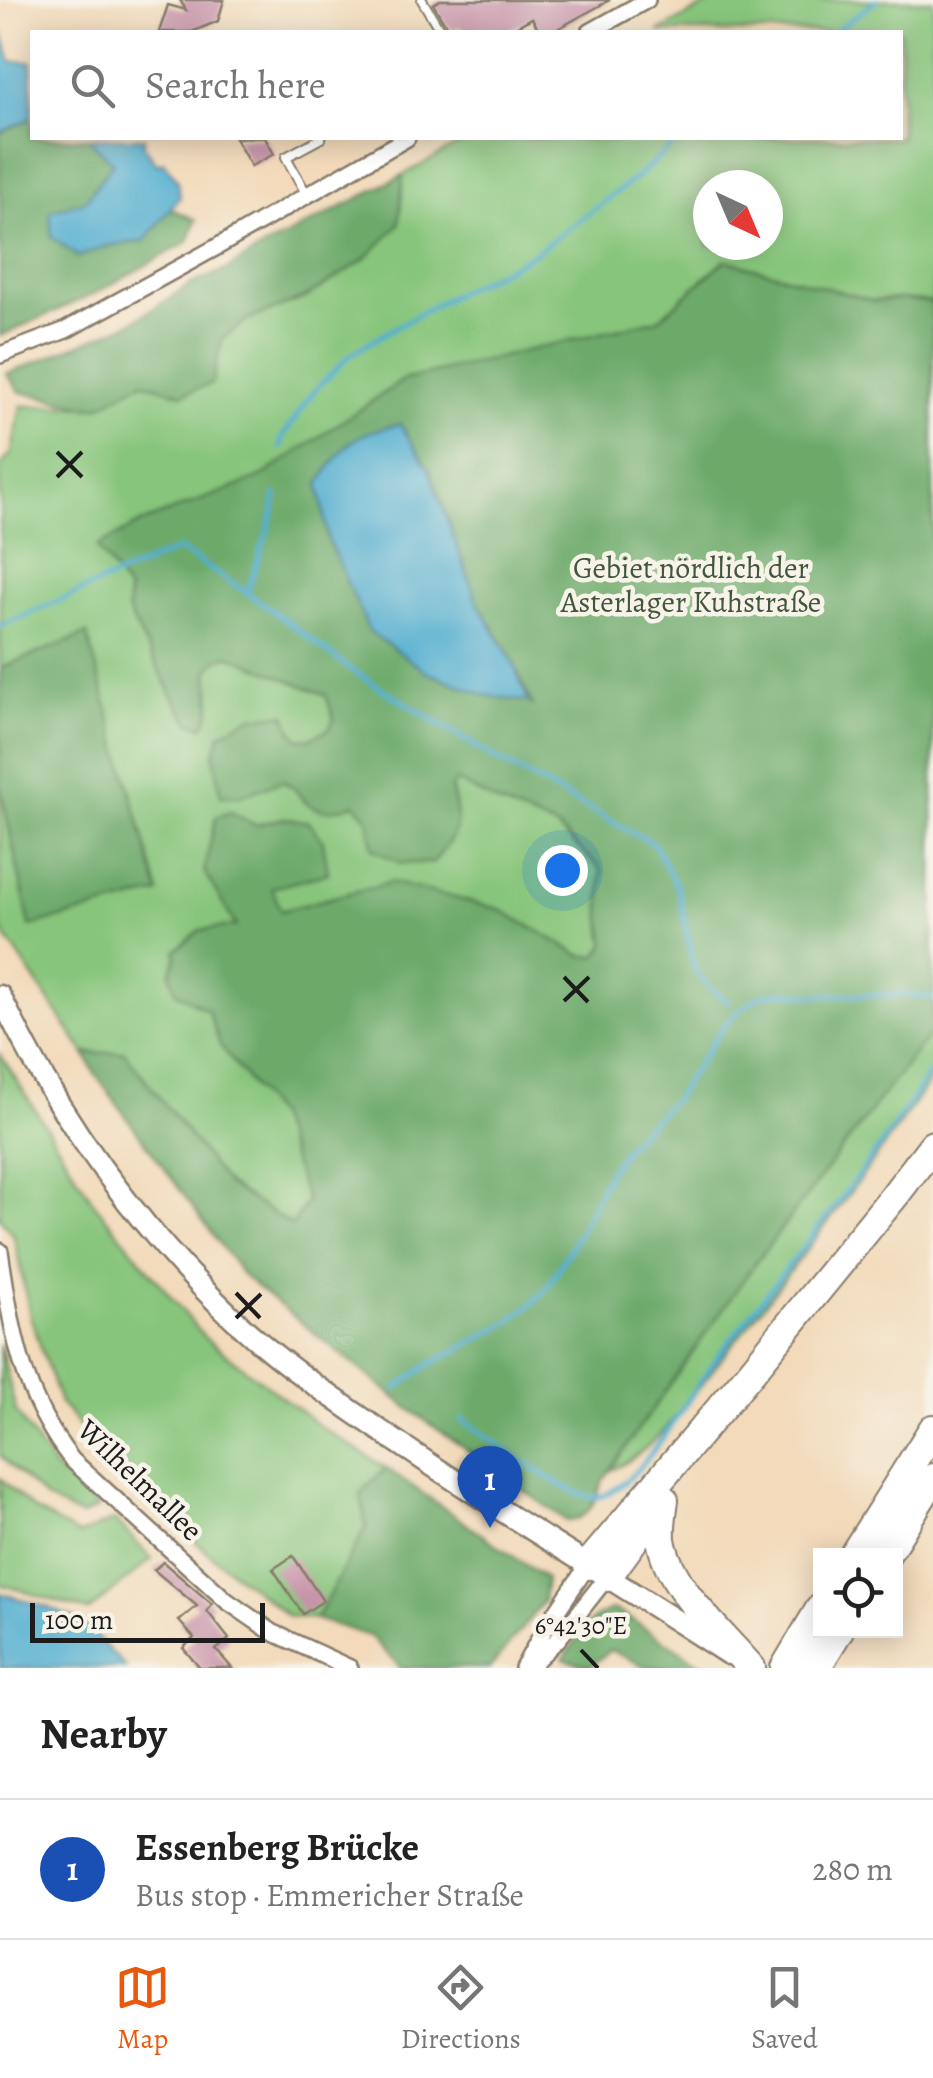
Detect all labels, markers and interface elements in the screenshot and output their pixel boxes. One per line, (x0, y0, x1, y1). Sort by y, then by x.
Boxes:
search box (30, 30, 903, 140)
icon: search (65, 58, 120, 113)
text: Search here (145, 59, 326, 111)
north arrow (693, 170, 783, 260)
park label: Gebiet nördlich der Asterlager Kuhstraße (560, 548, 821, 622)
your location (537, 845, 588, 896)
street label: Wilhelmallee (68, 1409, 211, 1550)
pin: 1 (458, 1446, 522, 1528)
map controls (813, 1548, 903, 1638)
button: locate (813, 1548, 903, 1638)
scale bar (30, 1598, 265, 1642)
text: 100 m (45, 1601, 113, 1639)
text: 6°42'30"E (535, 1609, 627, 1643)
text: Nearby (40, 1705, 167, 1762)
text: Essenberg Brücke (135, 1821, 419, 1873)
text: 1 (67, 1847, 78, 1891)
text: 280 m (812, 1847, 893, 1891)
text: Bus stop · Emmericher Straße (135, 1873, 524, 1917)
tab: Map (115, 1960, 170, 2058)
tab: Directions (401, 1960, 521, 2058)
tab: Saved (751, 1960, 818, 2058)

